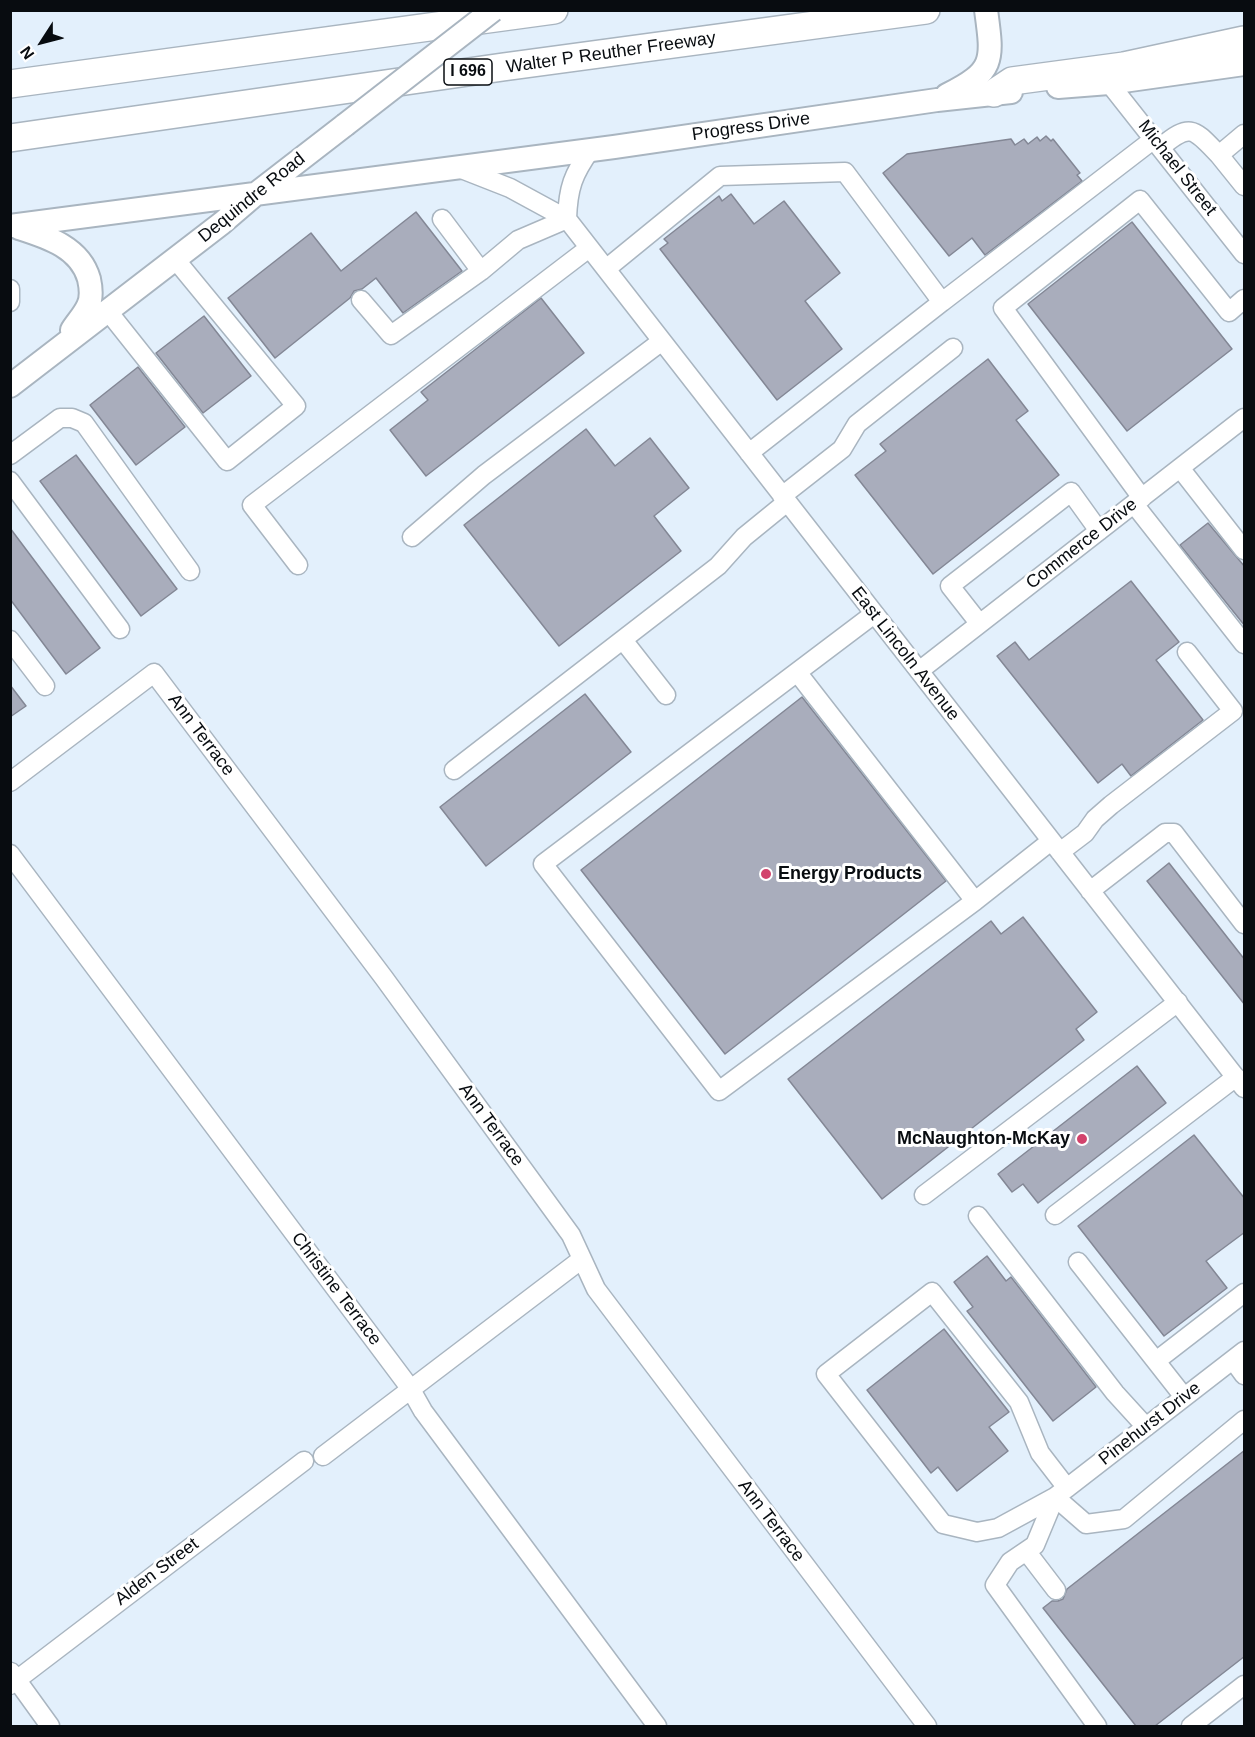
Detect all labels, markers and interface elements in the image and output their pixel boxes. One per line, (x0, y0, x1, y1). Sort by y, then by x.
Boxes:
north arrow (12, 12, 72, 72)
street label: Walter P Reuther Freeway (505, 28, 717, 78)
text: N (17, 43, 37, 63)
road number: I 696 (444, 59, 492, 85)
street label: Progress Drive (691, 108, 811, 146)
street label: Michael Street (1133, 116, 1221, 220)
street label: Dequindre Road (194, 148, 310, 248)
street label: Commerce Drive (1022, 494, 1142, 594)
street label: East Lincoln Avenue (846, 583, 964, 725)
street label: Ann Terrace (163, 690, 239, 780)
place label: Energy Products (778, 863, 922, 885)
marker: Energy Products (759, 867, 773, 881)
street label: Ann Terrace (454, 1079, 528, 1171)
place label: McNaughton-McKay (897, 1128, 1070, 1150)
marker: McNaughton-McKay (1075, 1132, 1089, 1146)
street label: Christine Terrace (286, 1228, 386, 1350)
street label: Pinehurst Drive (1095, 1378, 1205, 1470)
street label: Ann Terrace (733, 1476, 809, 1566)
street label: Alden Street (111, 1534, 203, 1610)

